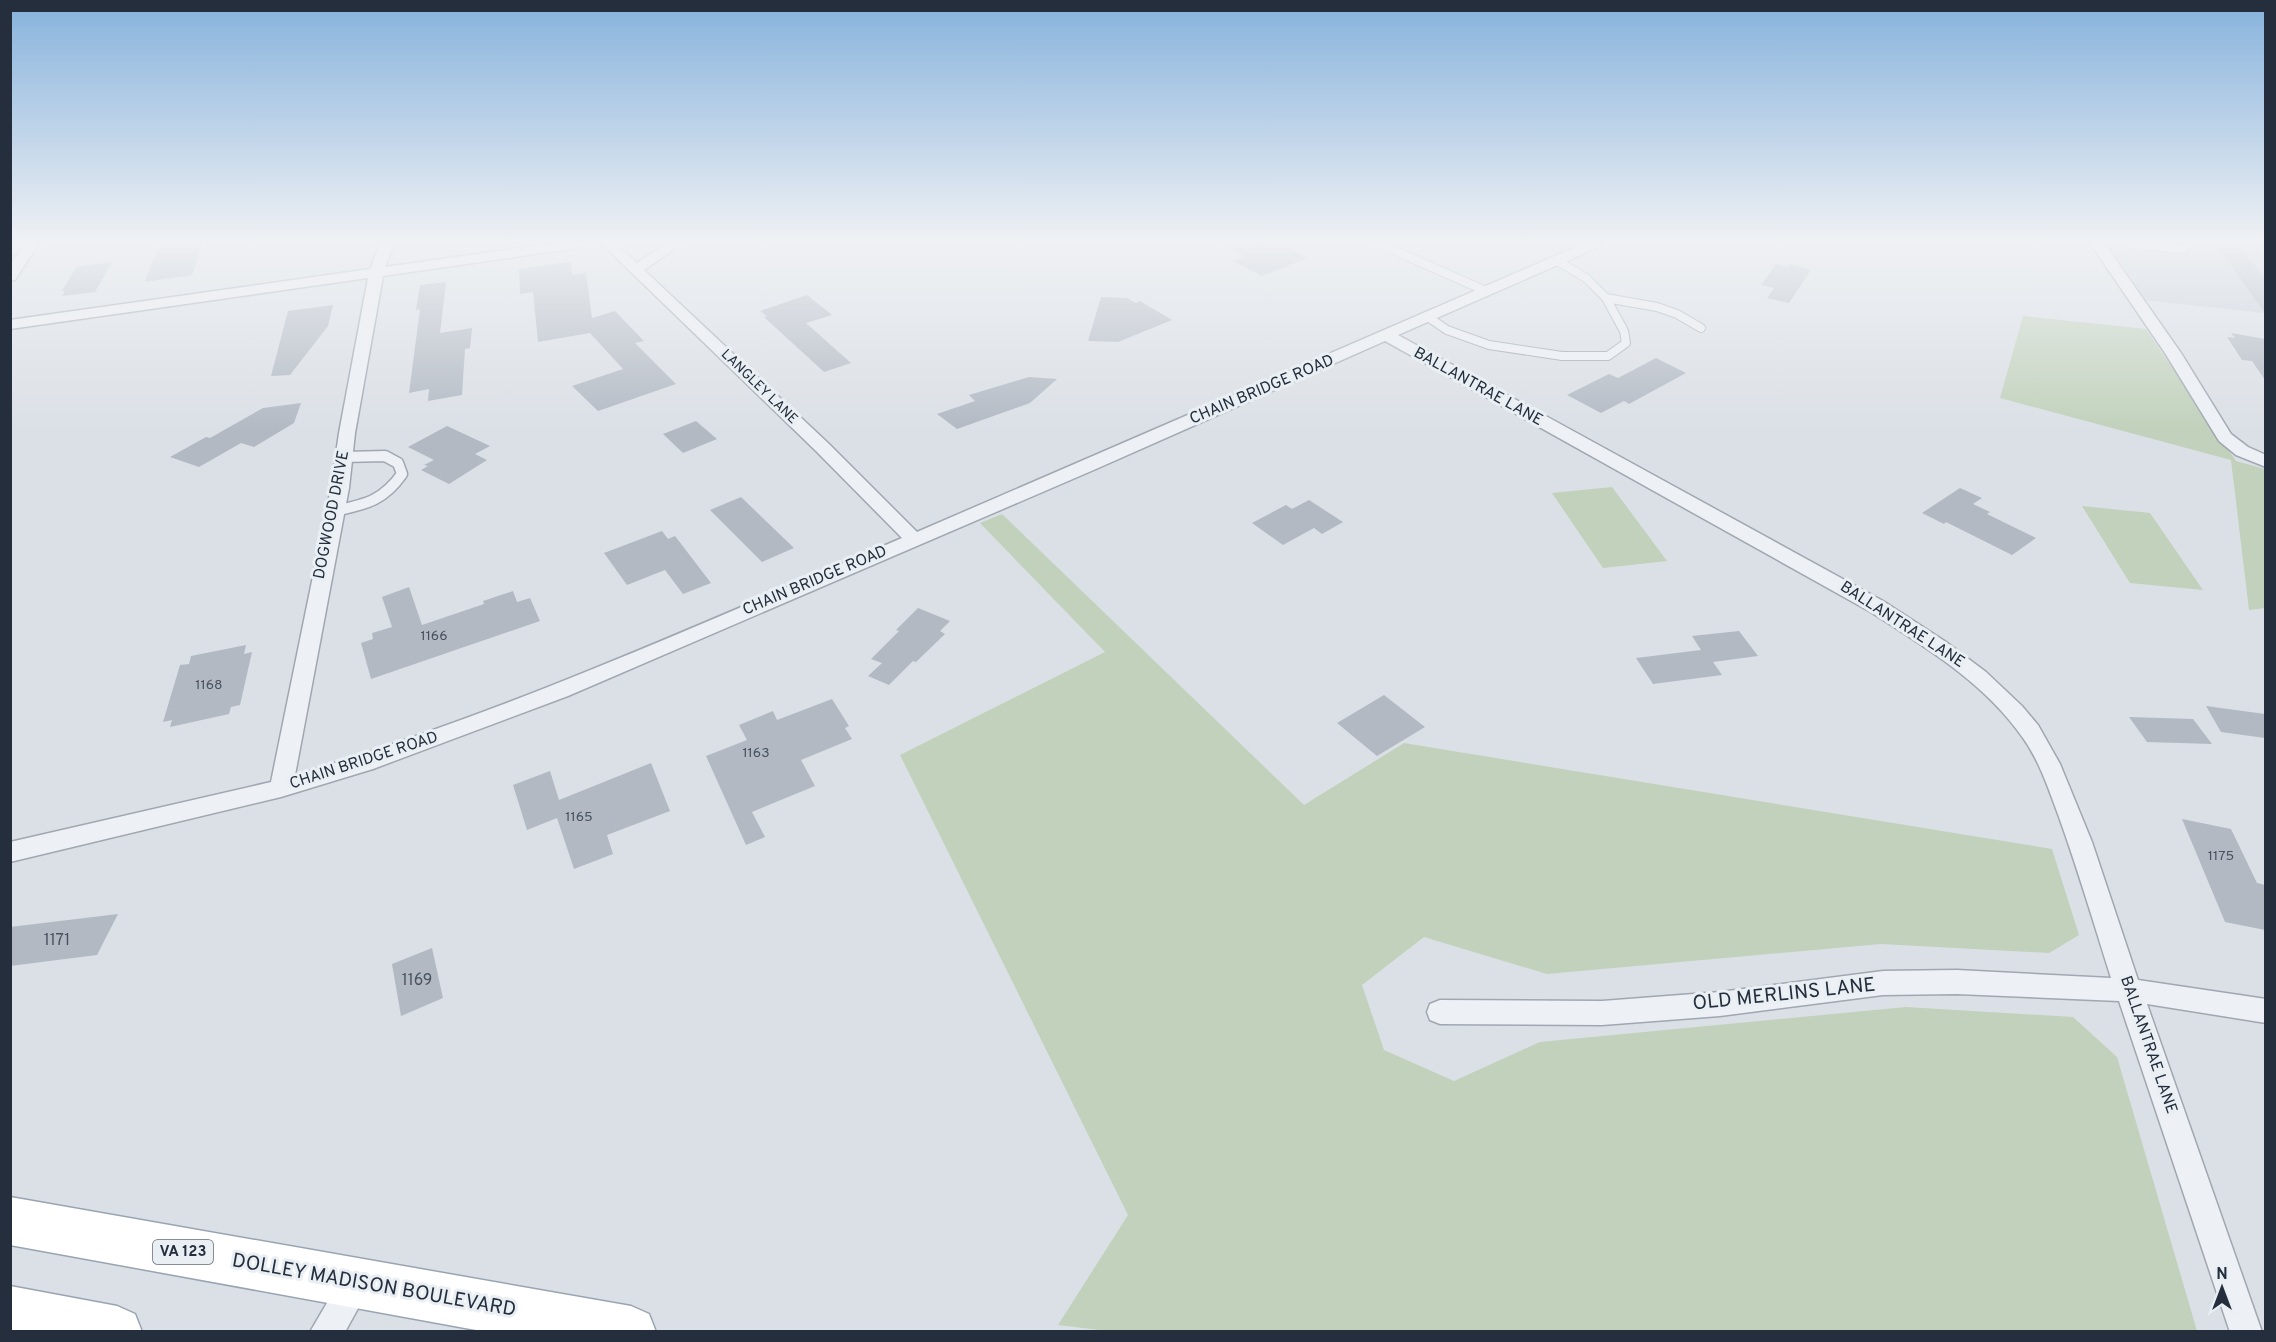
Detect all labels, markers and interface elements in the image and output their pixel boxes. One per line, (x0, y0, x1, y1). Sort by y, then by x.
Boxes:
street label: BALLANTRAE LANE (1410, 343, 1546, 431)
street label: LANGLEY LANE (717, 346, 801, 428)
street label: CHAIN BRIDGE ROAD (1187, 351, 1337, 429)
street label: DOGWOOD DRIVE (310, 449, 354, 581)
street label: CHAIN BRIDGE ROAD (740, 542, 890, 620)
street label: BALLANTRAE LANE (1836, 577, 1968, 673)
house number: 1166 (420, 628, 448, 645)
house number: 1168 (195, 677, 223, 694)
street label: CHAIN BRIDGE ROAD (287, 728, 441, 794)
house number: 1163 (742, 745, 770, 762)
house number: 1165 (565, 809, 593, 826)
house number: 1175 (2208, 848, 2234, 865)
house number: 1171 (44, 931, 70, 951)
house number: 1169 (402, 971, 432, 991)
street label: OLD MERLINS LANE (1691, 972, 1877, 1018)
street label: BALLANTRAE LANE (2115, 973, 2181, 1117)
road number: VA 123 (153, 1240, 213, 1264)
street label: DOLLEY MADISON BOULEVARD (230, 1248, 518, 1324)
north arrow (2192, 1258, 2252, 1318)
text: N (2216, 1265, 2228, 1285)

